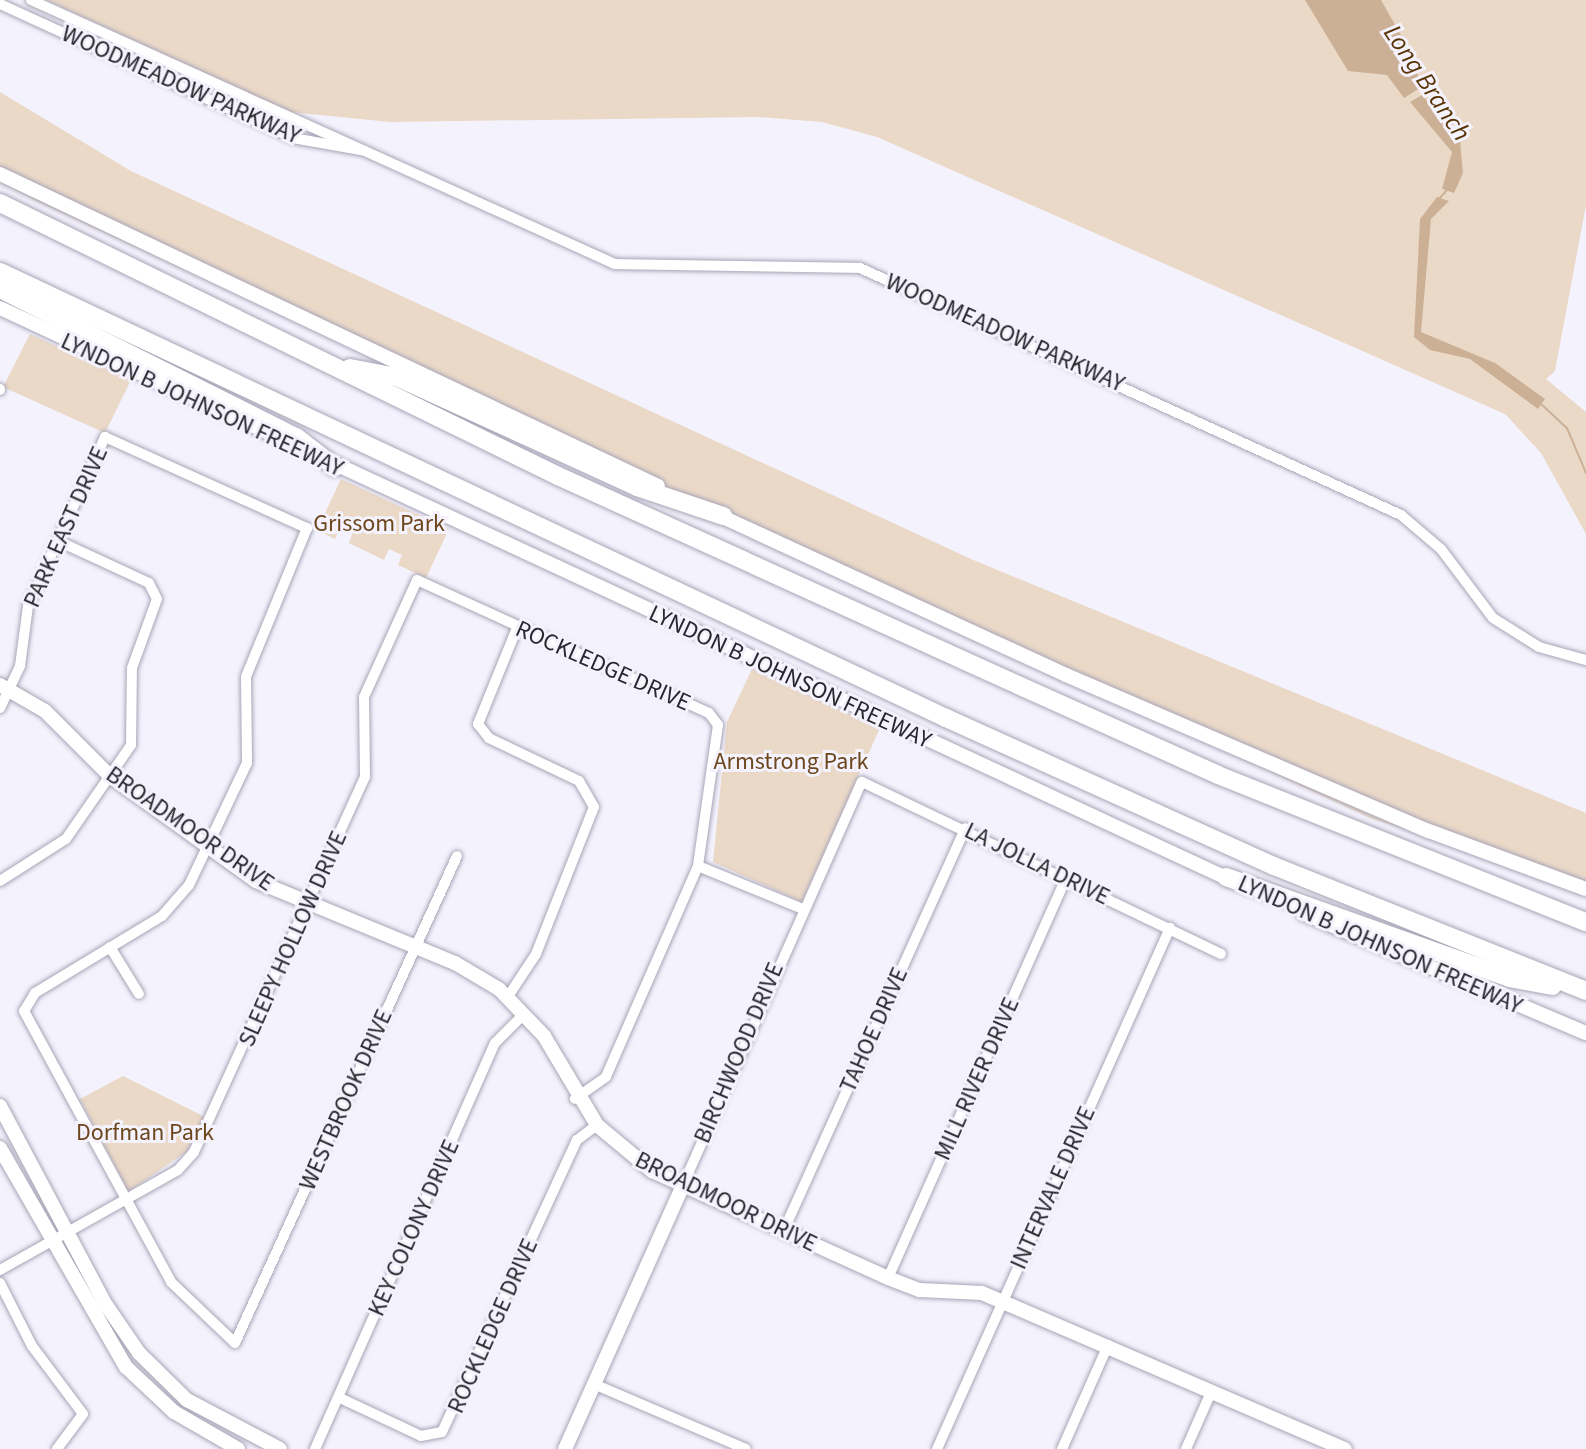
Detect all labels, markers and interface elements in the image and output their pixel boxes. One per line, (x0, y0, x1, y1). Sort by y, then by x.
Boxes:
street label: WOODMEADOW PARKWAY (57, 19, 305, 151)
water label: Long Branch (1377, 19, 1477, 147)
street label: WOODMEADOW PARKWAY (881, 267, 1129, 399)
street label: LYNDON B JOHNSON FREEWAY (56, 327, 348, 483)
street label: PARK EAST DRIVE (18, 442, 114, 612)
park label: Grissom Park (313, 510, 445, 538)
street label: LYNDON B JOHNSON FREEWAY (644, 599, 936, 755)
street label: ROCKLEDGE DRIVE (511, 615, 695, 717)
park label: Armstrong Park (714, 748, 868, 776)
street label: BROADMOOR DRIVE (100, 760, 280, 898)
street label: LA JOLLA DRIVE (960, 816, 1114, 912)
street label: SLEEPY HOLLOW DRIVE (232, 827, 354, 1051)
street label: LYNDON B JOHNSON FREEWAY (1233, 869, 1527, 1021)
street label: BIRCHWOOD DRIVE (688, 958, 790, 1148)
street label: TAHOE DRIVE (834, 963, 914, 1097)
street label: MILL RIVER DRIVE (928, 993, 1026, 1165)
street label: WESTBROOK DRIVE (293, 1005, 399, 1195)
street label: INTERVALE DRIVE (1004, 1102, 1102, 1274)
park label: Dorfman Park (76, 1119, 214, 1147)
street label: KEY COLONY DRIVE (362, 1135, 466, 1321)
street label: BROADMOOR DRIVE (630, 1145, 822, 1259)
street label: ROCKLEDGE DRIVE (442, 1234, 544, 1418)

